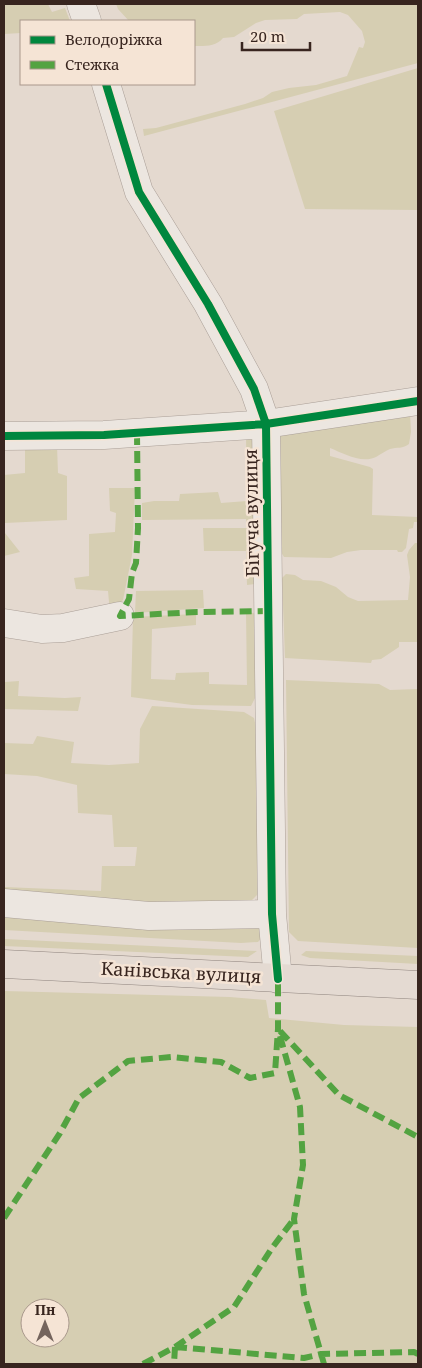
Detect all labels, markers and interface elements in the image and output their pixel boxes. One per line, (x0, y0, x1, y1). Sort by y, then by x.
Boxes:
legend (20, 20, 195, 85)
scale bar (242, 20, 310, 52)
text: 20 m (250, 26, 285, 46)
text: Велодоріжка (65, 29, 163, 49)
text: Стежка (65, 54, 120, 74)
street label: Бігуча вулиця (238, 449, 264, 577)
street label: Канівська вулиця (100, 956, 262, 988)
north arrow (20, 1298, 70, 1348)
text: Пн (35, 1300, 56, 1319)

